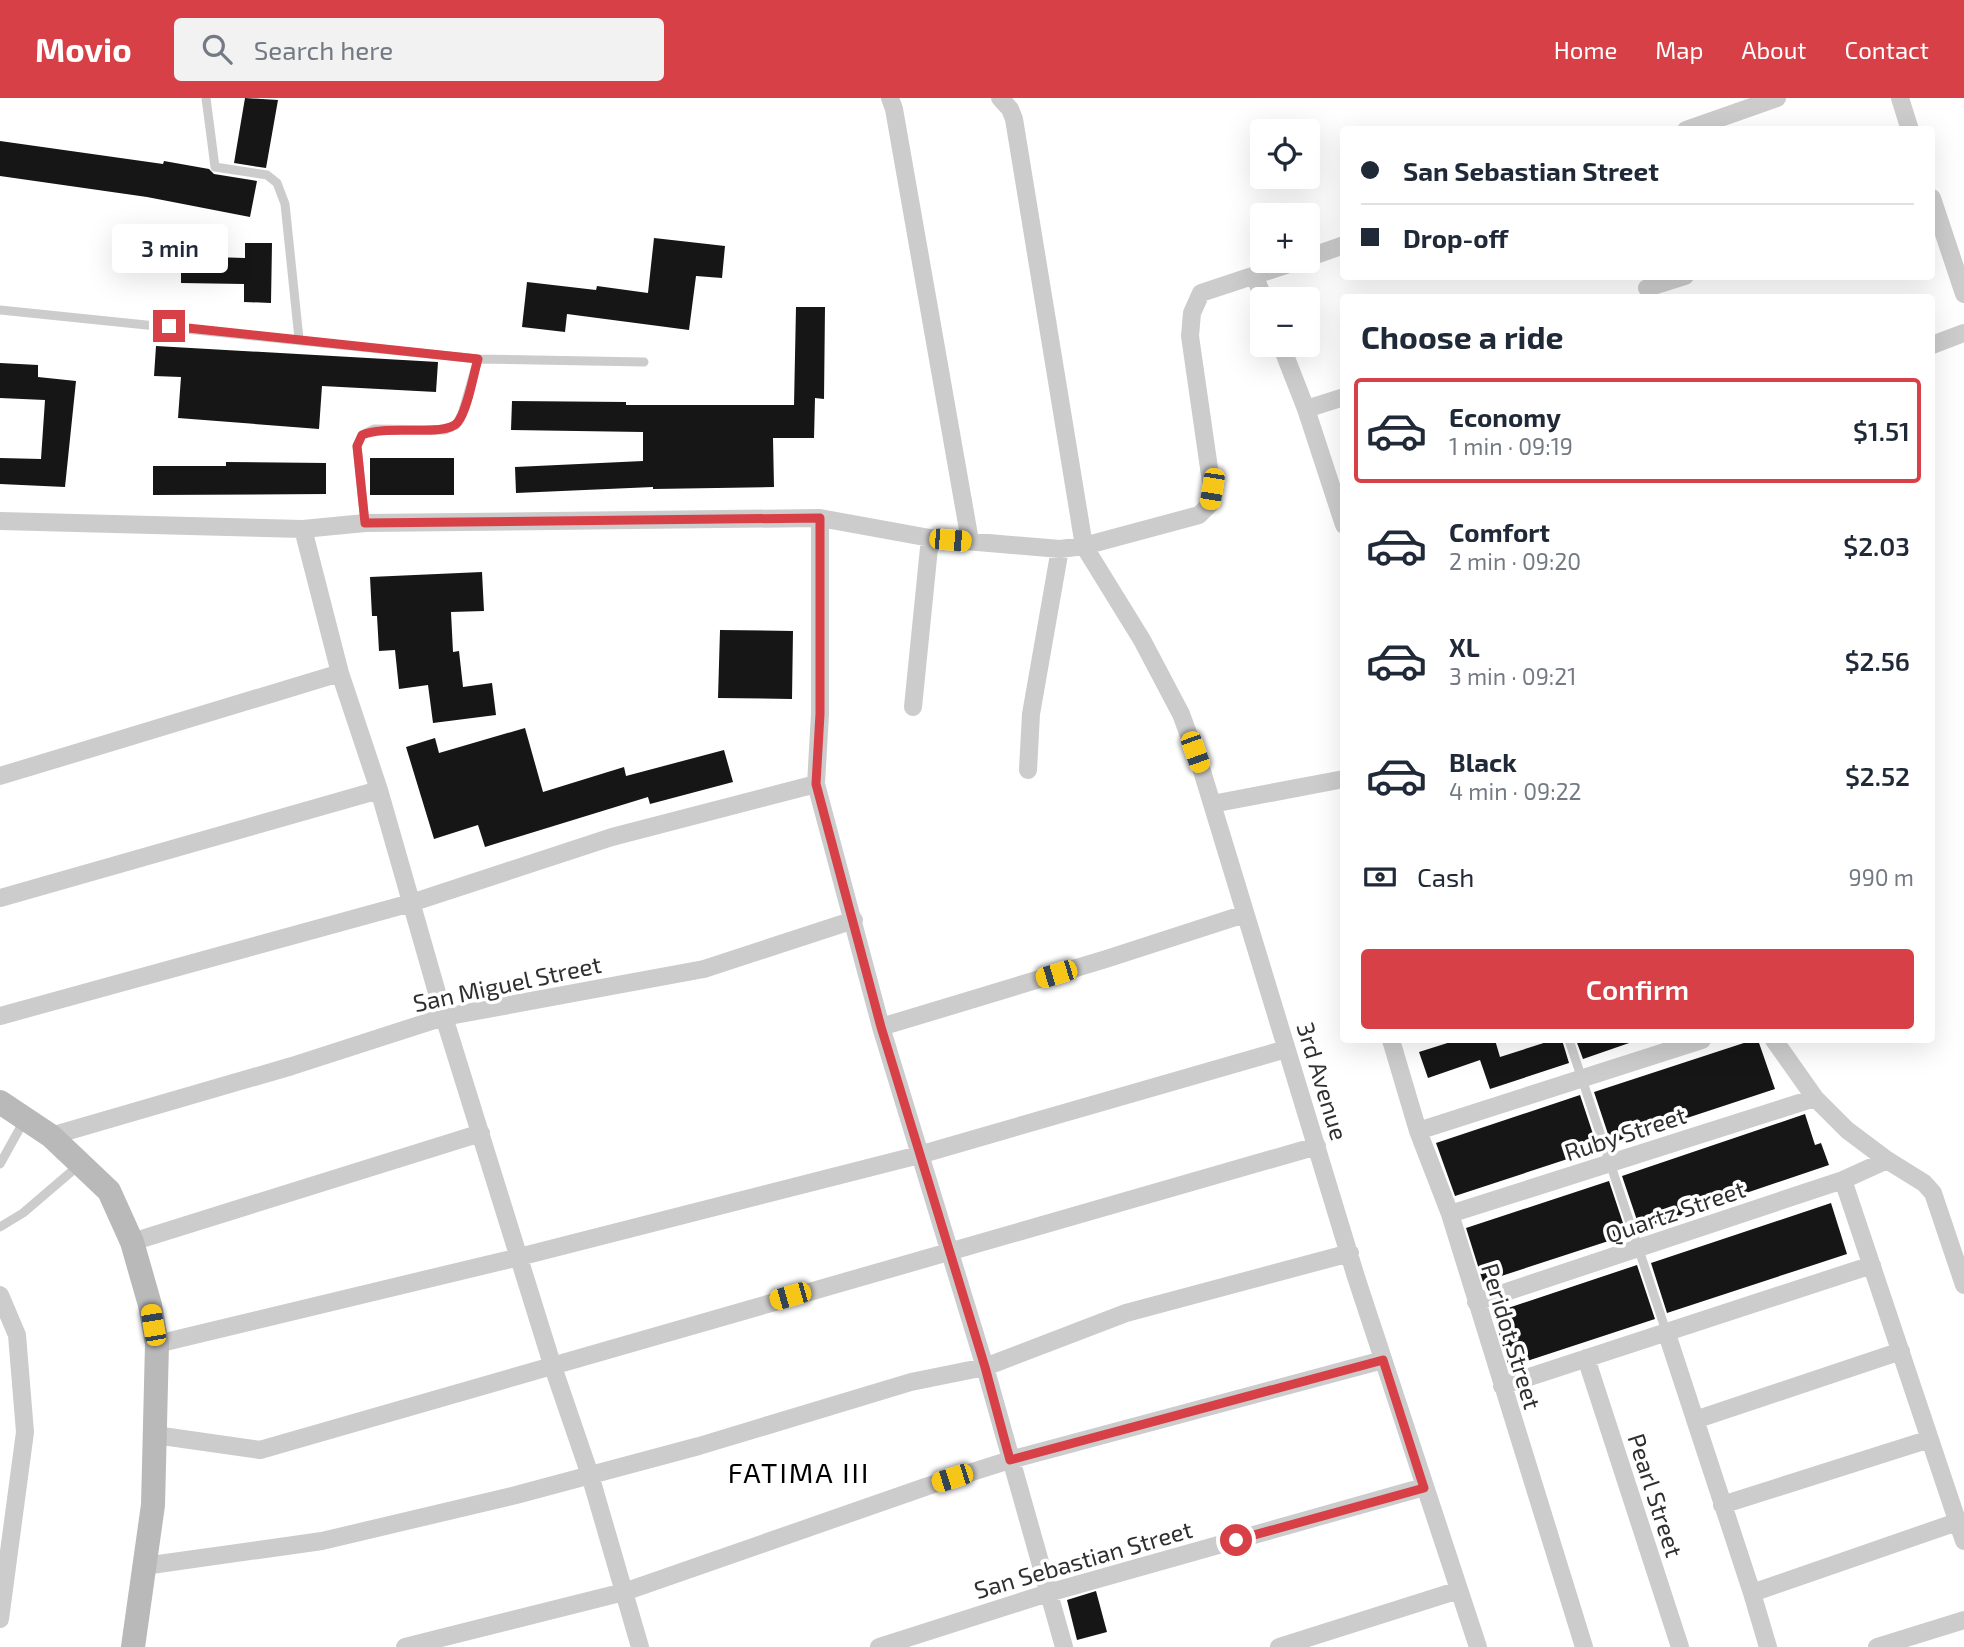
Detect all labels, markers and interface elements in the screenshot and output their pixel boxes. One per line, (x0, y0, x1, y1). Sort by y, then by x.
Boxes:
search box (174, 18, 664, 81)
text: Movio (35, 29, 132, 69)
icon: search (198, 30, 236, 68)
text: Search here (254, 34, 393, 65)
text: Home (1554, 35, 1617, 64)
text: Map (1655, 35, 1703, 64)
text: About (1741, 35, 1807, 64)
text: Contact (1845, 35, 1929, 64)
map controls (1250, 119, 1320, 357)
button: locate (1250, 119, 1320, 189)
text: San Sebastian Street (1403, 155, 1659, 186)
button: + (1250, 203, 1320, 273)
text: Drop-off (1403, 222, 1508, 253)
callout: 3 min (111, 224, 227, 274)
text: 3 min (141, 234, 199, 262)
button: − (1250, 287, 1320, 357)
route end (153, 310, 185, 342)
text: Choose a ride (1361, 317, 1564, 355)
icon: car (1365, 399, 1428, 462)
text: Economy (1449, 401, 1561, 432)
text: $1.51 (1853, 415, 1910, 446)
text: 1 min · 09:19 (1449, 432, 1573, 460)
car (1199, 467, 1226, 511)
icon: car (1365, 514, 1428, 577)
text: Comfort (1449, 516, 1550, 547)
car (929, 528, 972, 552)
text: $2.03 (1843, 530, 1910, 561)
text: 2 min · 09:20 (1449, 547, 1581, 575)
icon: car (1365, 629, 1428, 692)
text: XL (1449, 631, 1480, 662)
text: $2.56 (1845, 645, 1910, 676)
text: 3 min · 09:21 (1449, 662, 1576, 690)
car (1178, 729, 1213, 775)
icon: car (1365, 744, 1428, 807)
text: Black (1449, 746, 1517, 777)
text: $2.52 (1845, 760, 1910, 791)
text: 4 min · 09:22 (1449, 777, 1581, 805)
icon: cash (1361, 858, 1399, 896)
text: Cash (1417, 861, 1474, 892)
text: 990 m (1849, 863, 1914, 891)
street label: San Miguel Street (410, 949, 604, 1017)
button: Confirm (1361, 949, 1914, 1029)
car (1033, 958, 1080, 990)
street label: 3rd Avenue (1291, 1019, 1355, 1143)
street label: Ruby Street (1560, 1100, 1690, 1166)
street label: Quartz Street (1601, 1174, 1749, 1248)
street label: Peridot Street (1476, 1260, 1548, 1412)
car (767, 1280, 814, 1312)
car (140, 1302, 167, 1348)
street label: Pearl Street (1622, 1430, 1690, 1560)
district label: FATIMA III (728, 1455, 870, 1489)
car (929, 1462, 976, 1494)
street label: San Sebastian Street (971, 1514, 1195, 1604)
route start (1220, 1524, 1252, 1556)

